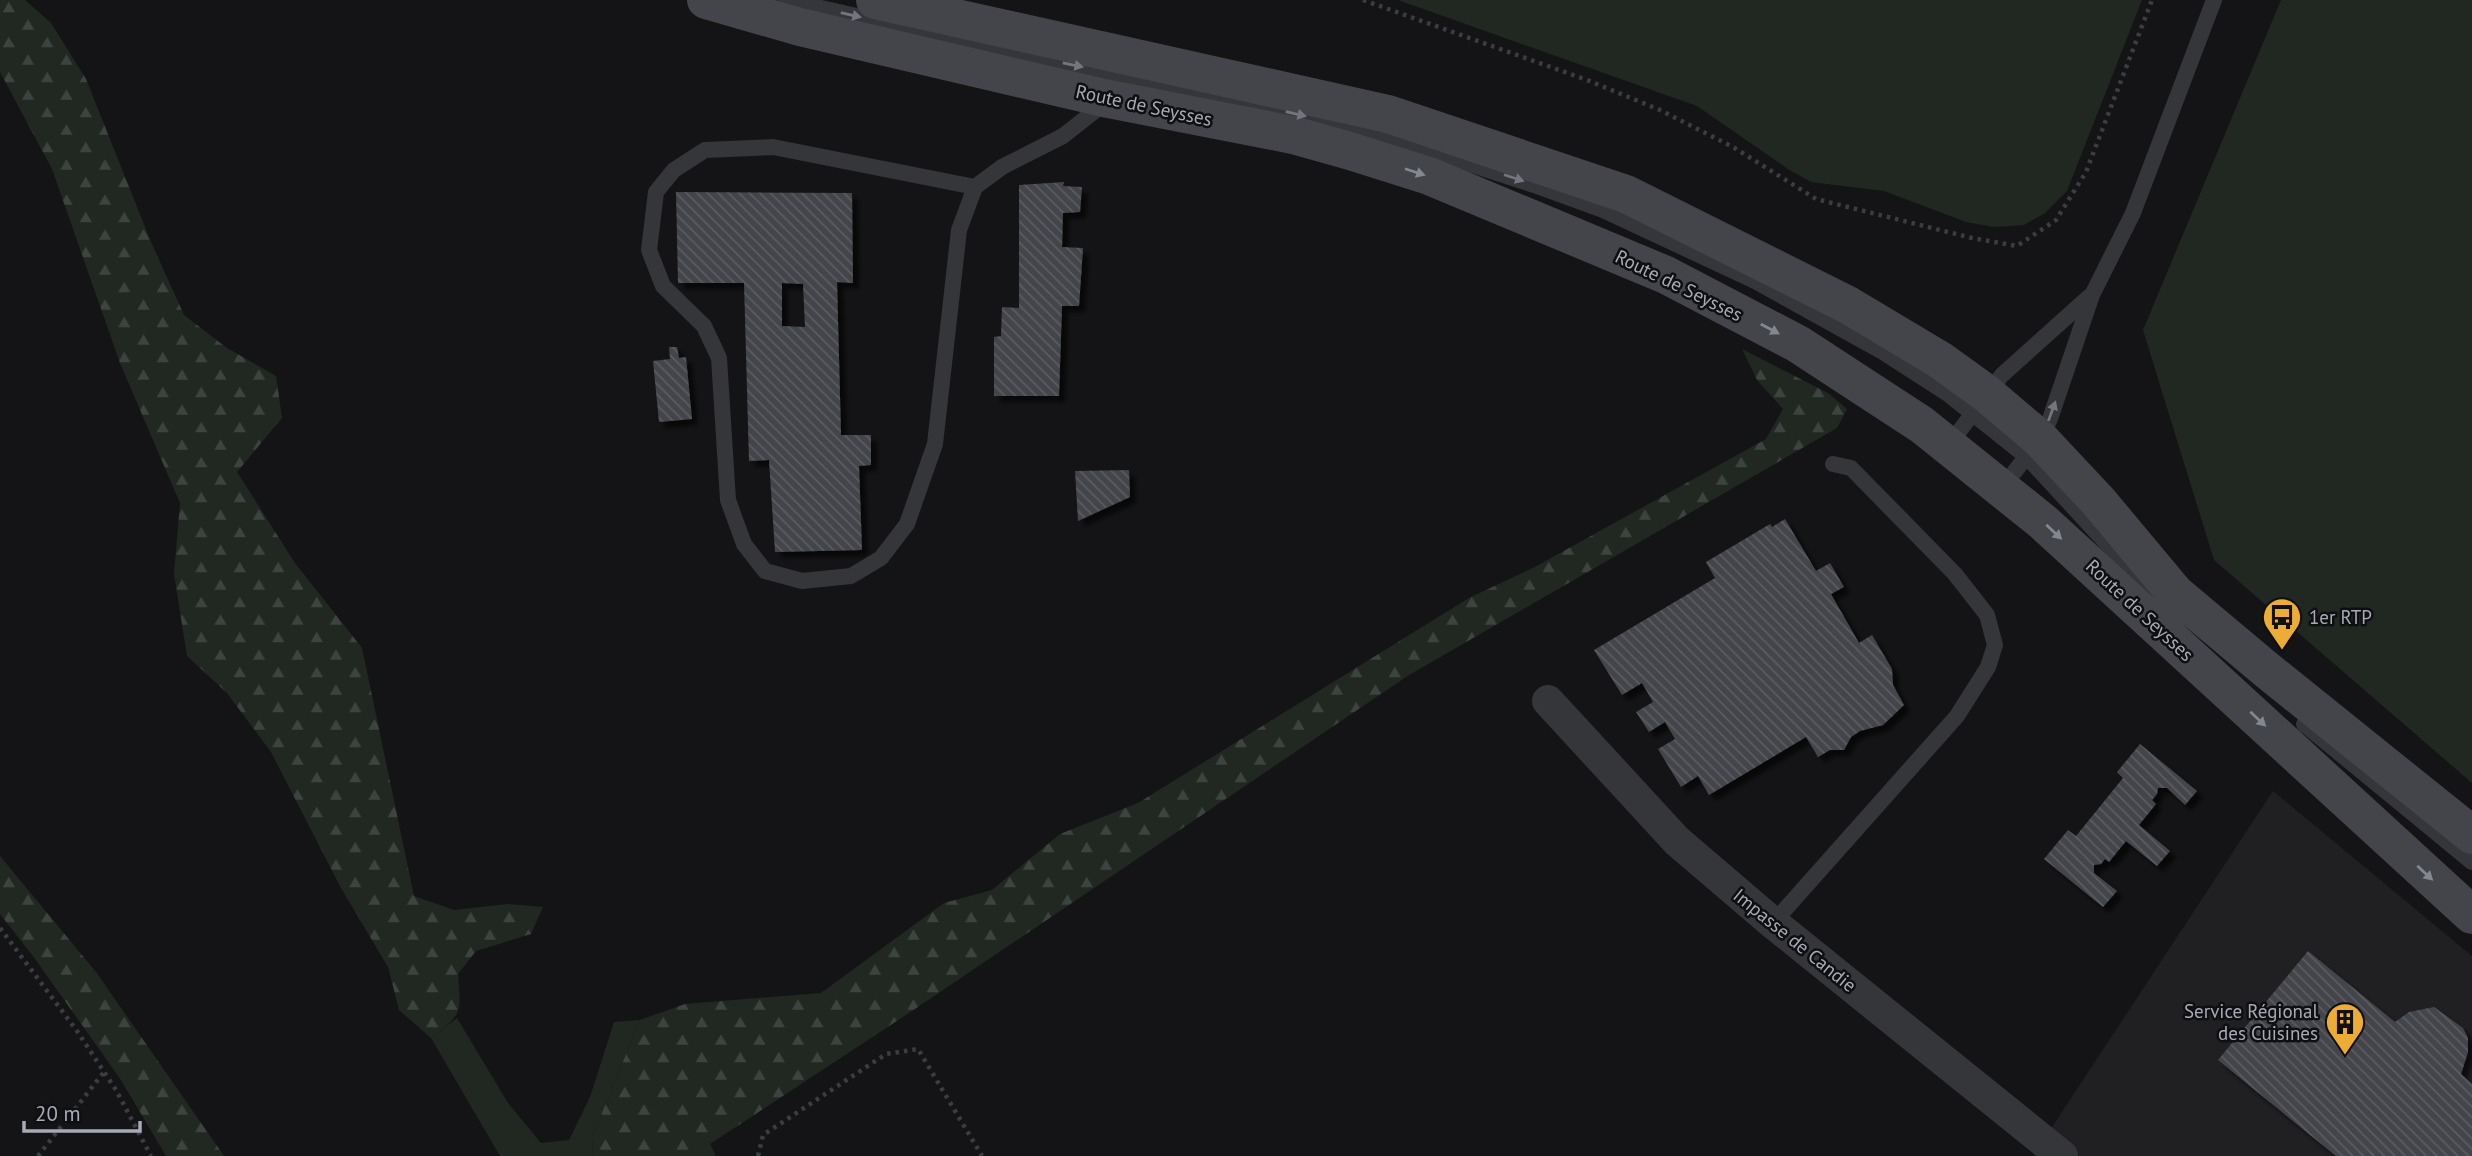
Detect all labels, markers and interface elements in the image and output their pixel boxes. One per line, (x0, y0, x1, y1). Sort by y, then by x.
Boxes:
one-way arrow (840, 10, 862, 21)
one-way arrow (1062, 59, 1084, 70)
street label: Route de Seysses (1074, 79, 1214, 131)
one-way arrow (1285, 109, 1307, 120)
one-way arrow (1404, 167, 1425, 177)
one-way arrow (1503, 173, 1524, 184)
street label: Route de Seysses (1611, 244, 1747, 326)
one-way arrow (1760, 323, 1780, 335)
one-way arrow (2047, 400, 2058, 421)
one-way arrow (2045, 524, 2063, 540)
street label: Route de Seysses (2081, 554, 2199, 666)
bus stop icon: 1er RTP (2261, 596, 2303, 651)
place label: 1er RTP (2309, 605, 2372, 629)
one-way arrow (2249, 711, 2267, 727)
one-way arrow (2416, 864, 2433, 880)
street label: Impasse de Candie (1729, 883, 1861, 997)
place label: Service Régional des Cuisines (2184, 999, 2318, 1045)
building icon: Service Régional des Cuisines (2324, 1001, 2366, 1056)
scale bar (24, 1090, 140, 1134)
text: 20 m (35, 1100, 81, 1127)

